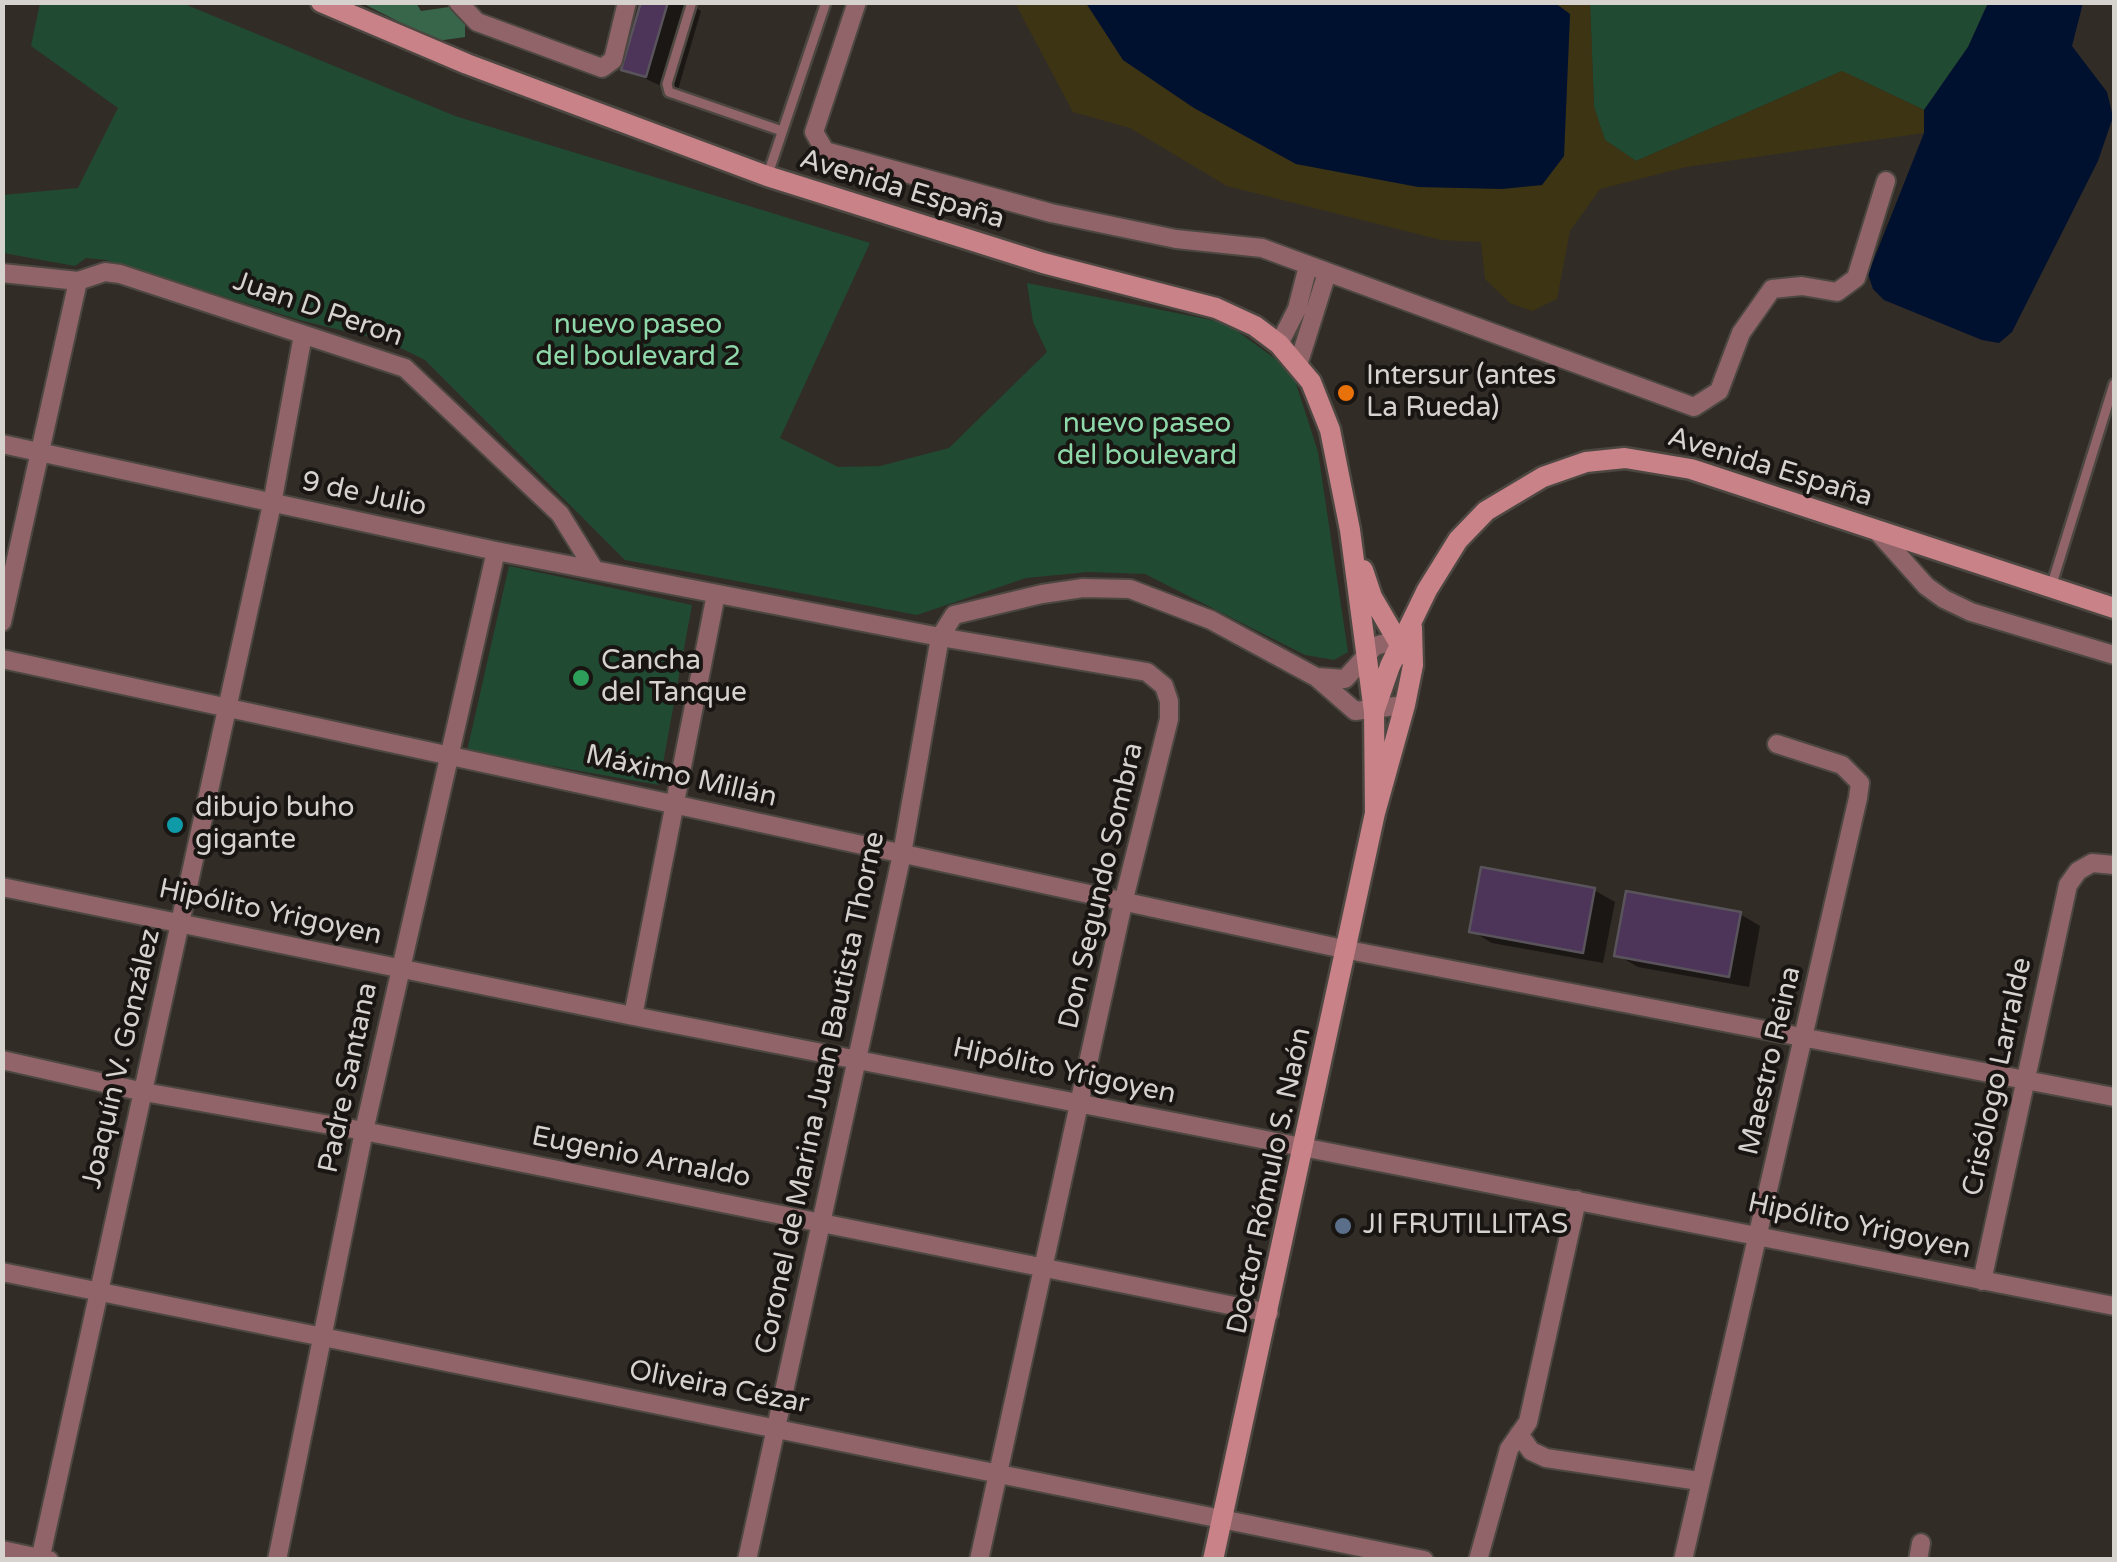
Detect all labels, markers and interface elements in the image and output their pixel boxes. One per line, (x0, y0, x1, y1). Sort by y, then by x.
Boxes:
street label: Avenida España (796, 143, 1008, 237)
street label: Juan D Peron (229, 265, 407, 355)
park label: nuevo paseo del boulevard 2 (535, 309, 741, 375)
place label: Intersur (antes La Rueda) (1366, 360, 1556, 426)
marker: Intersur (antes La Rueda) (1335, 382, 1357, 404)
park label: nuevo paseo del boulevard (1057, 408, 1237, 474)
street label: Avenida España (1664, 421, 1876, 515)
street label: 9 de Julio (299, 465, 429, 525)
place label: Cancha del Tanque (601, 645, 747, 711)
marker: Cancha del Tanque (570, 667, 592, 689)
street label: Máximo Millán (582, 739, 780, 815)
street label: Don Segundo Sombra (1053, 740, 1151, 1032)
place label: dibujo buho gigante (195, 792, 355, 858)
marker: dibujo buho gigante (164, 814, 186, 836)
street label: Coronel de Marina Juan Bautista Thorne (749, 829, 893, 1357)
street label: Hipólito Yrigoyen (155, 873, 385, 953)
street label: Joaquín V. González (76, 926, 168, 1192)
street label: Crisólogo Larralde (1956, 955, 2040, 1199)
street label: Maestro Reina (1733, 963, 1809, 1159)
street label: Padre Santana (312, 980, 386, 1176)
street label: Doctor Rómulo S. Naón (1221, 1024, 1319, 1338)
street label: Hipólito Yrigoyen (949, 1032, 1179, 1112)
street label: Eugenio Arnaldo (529, 1120, 753, 1196)
street label: Hipólito Yrigoyen (1744, 1187, 1974, 1267)
place label: JI FRUTILLITAS (1363, 1209, 1568, 1243)
marker: JI FRUTILLITAS (1332, 1215, 1354, 1237)
street label: Oliveira Cézar (626, 1354, 812, 1422)

